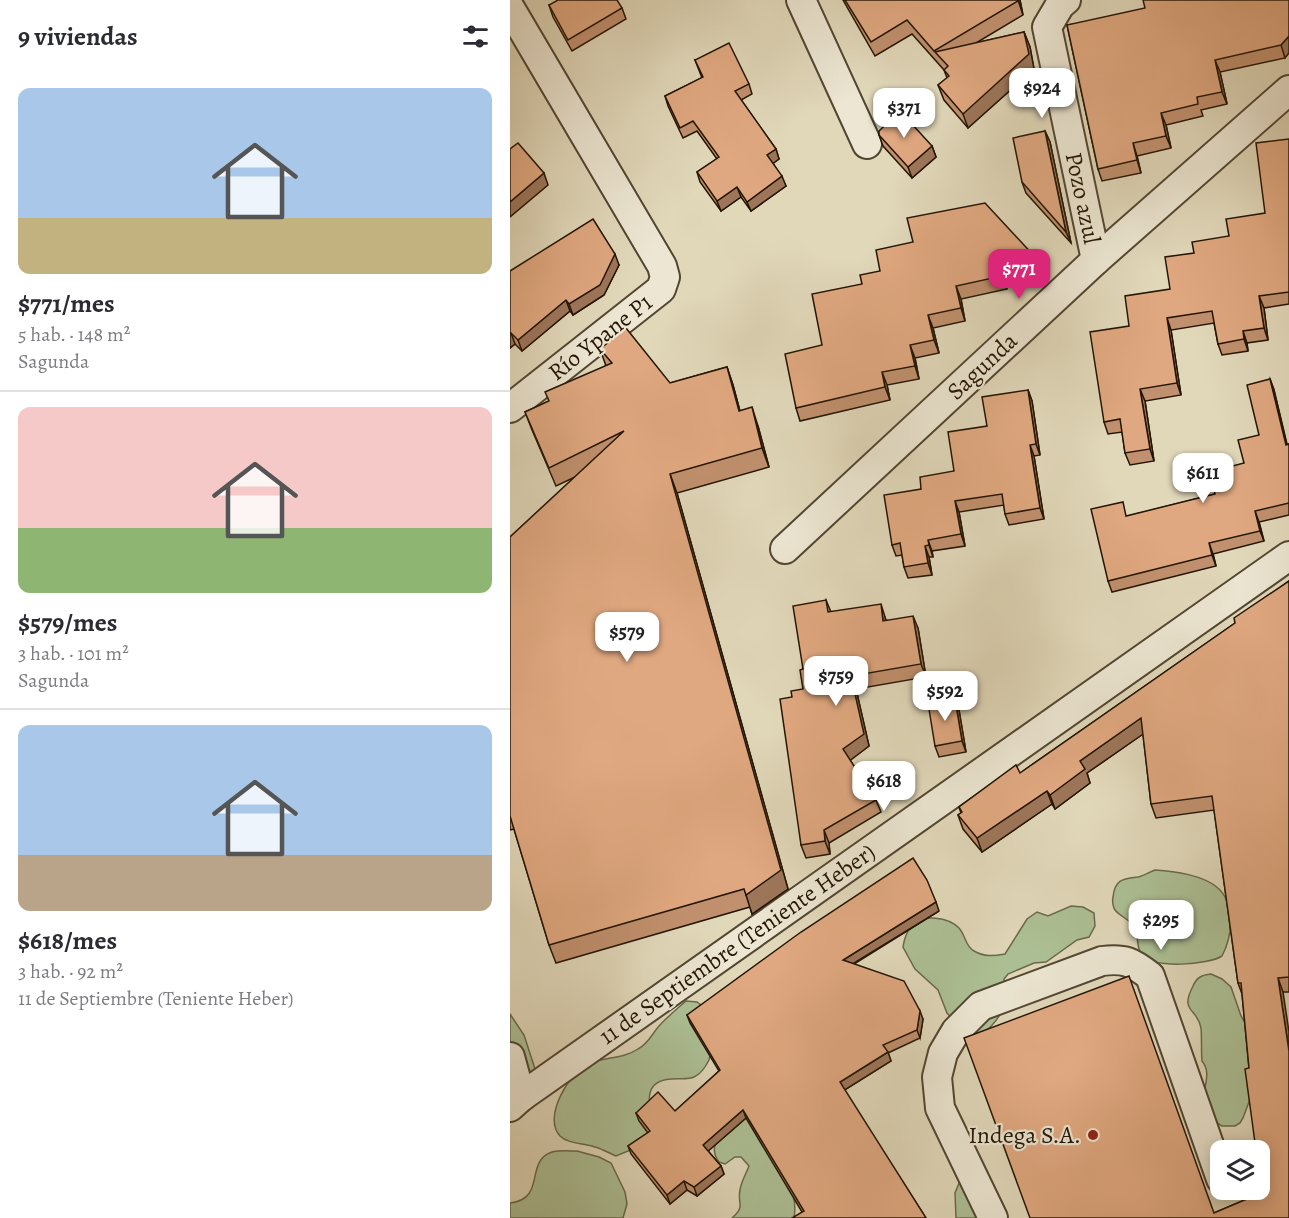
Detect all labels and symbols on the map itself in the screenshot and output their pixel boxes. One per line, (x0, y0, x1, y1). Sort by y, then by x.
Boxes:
pin: $924 (1006, 68, 1078, 119)
pin: $371 (868, 88, 940, 139)
street label: Pozo azul (1058, 149, 1108, 247)
pin: $771 (983, 249, 1055, 300)
street label: Río Ypane P1 (541, 286, 659, 388)
street label: Sagunda (940, 325, 1025, 407)
pin: $611 (1167, 453, 1239, 504)
pin: $579 (591, 612, 663, 663)
pin: $759 (800, 656, 872, 707)
pin: $592 (909, 671, 981, 722)
pin: $618 (848, 761, 920, 812)
street label: 11 de Septiembre (Teniente Heber) (592, 836, 882, 1052)
pin: $295 (1125, 900, 1197, 951)
place label: Indega S.A. (968, 1119, 1081, 1151)
marker: Indega S.A. (1086, 1128, 1100, 1142)

